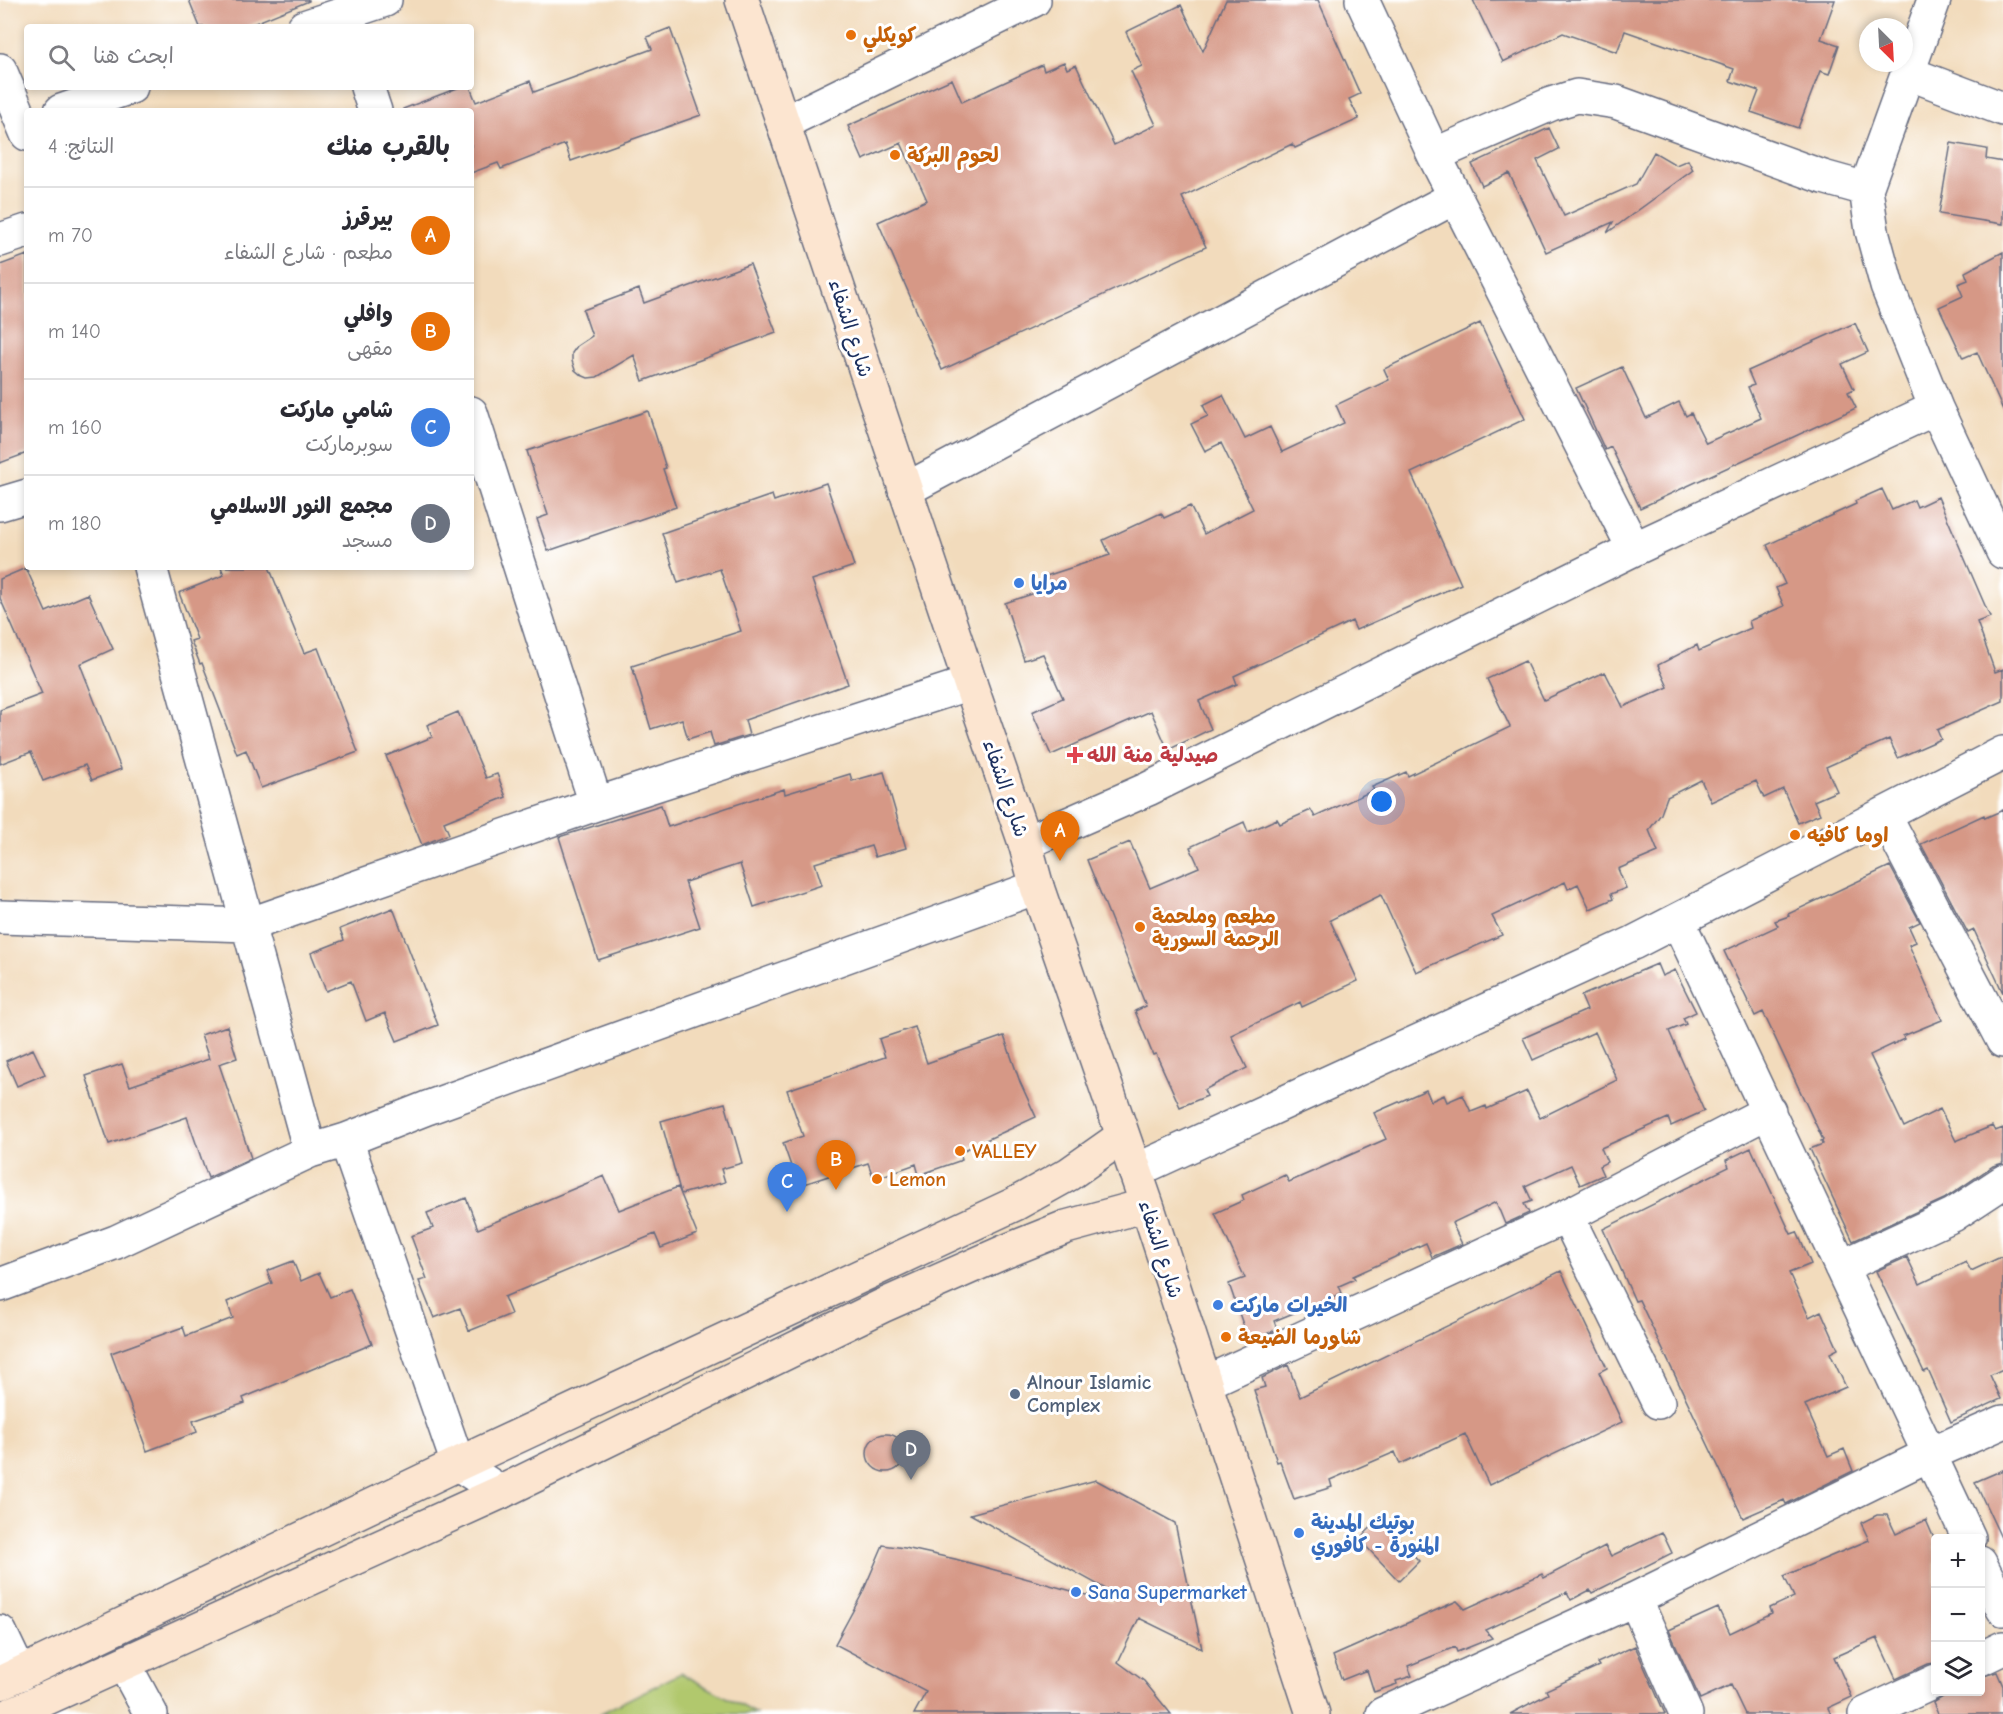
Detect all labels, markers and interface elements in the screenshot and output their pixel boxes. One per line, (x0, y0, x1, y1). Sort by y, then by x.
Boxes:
north arrow (1859, 18, 1913, 72)
search box (24, 24, 474, 90)
place label: كويكلي (863, 24, 916, 53)
marker: كويكلي (844, 28, 858, 42)
icon: search (45, 41, 78, 74)
text: ابحث هنا (93, 43, 174, 69)
text: بالقرب منك (327, 132, 450, 162)
text: النتائج: 4 (48, 135, 114, 158)
place label: لحوم البركة (907, 144, 999, 170)
marker: لحوم البركة (888, 148, 902, 162)
text: بيرقرز (343, 205, 393, 231)
text: 70 m (48, 224, 93, 247)
text: A (425, 224, 436, 247)
text: مطعم · شارع الشفاء (224, 241, 393, 264)
street label: شارع الشفاء (822, 276, 877, 381)
text: وافلي (344, 301, 393, 327)
text: 140 m (48, 320, 101, 343)
text: B (424, 320, 437, 343)
text: مقهى (347, 337, 393, 360)
text: شامي ماركت (280, 397, 393, 423)
text: 160 m (48, 416, 102, 439)
text: C (424, 416, 437, 439)
text: سوبرماركت (305, 433, 393, 456)
text: مجمع النور الاسلامي (210, 493, 393, 519)
text: 180 m (48, 512, 102, 535)
text: D (424, 512, 437, 535)
text: مسجد (342, 529, 393, 552)
place label: مرايا (1031, 572, 1068, 595)
marker: مرايا (1012, 576, 1026, 590)
street label: شارع الشفاء (976, 736, 1033, 841)
place label: صيدلية منة الله (1087, 744, 1218, 767)
marker: صيدلية منة الله (1068, 748, 1082, 762)
your location (1367, 787, 1396, 816)
pin: A (1040, 812, 1080, 861)
place label: اوما كافيه (1807, 824, 1888, 848)
marker: اوما كافيه (1788, 828, 1802, 842)
place label: مطعم وملحمة الرحمة السورية (1152, 905, 1279, 952)
marker: مطعم وملحمة الرحمة السورية (1133, 920, 1147, 934)
pin: B (816, 1140, 856, 1190)
place label: VALLEY (972, 1140, 1037, 1163)
marker: VALLEY (953, 1144, 967, 1158)
pin: C (768, 1162, 806, 1212)
place label: Lemon (889, 1168, 946, 1191)
marker: Lemon (870, 1172, 884, 1186)
street label: شارع الشفاء (1132, 1197, 1187, 1302)
place label: الخيرات ماركت (1230, 1294, 1347, 1317)
marker: الخيرات ماركت (1211, 1298, 1225, 1312)
place label: شاورما الضيعة (1238, 1326, 1361, 1350)
marker: شاورما الضيعة (1219, 1330, 1233, 1344)
place label: Alnour Islamic Complex (1027, 1371, 1152, 1417)
marker: Alnour Islamic Complex (1008, 1387, 1022, 1401)
pin: D (892, 1430, 930, 1480)
place label: بوتيك المدينة المنورة - كافوري (1311, 1511, 1439, 1561)
marker: بوتيك المدينة المنورة - كافوري (1292, 1526, 1306, 1540)
map controls (1931, 1534, 1985, 1696)
button: + (1931, 1534, 1985, 1588)
place label: Sana Supermarket (1088, 1581, 1247, 1604)
marker: Sana Supermarket (1069, 1585, 1083, 1599)
button: − (1931, 1588, 1985, 1642)
button: layers (1931, 1642, 1985, 1696)

